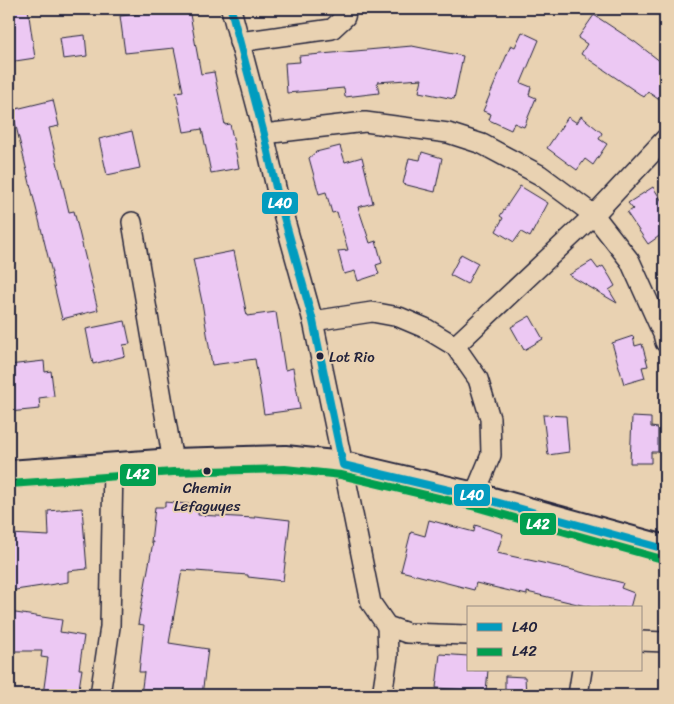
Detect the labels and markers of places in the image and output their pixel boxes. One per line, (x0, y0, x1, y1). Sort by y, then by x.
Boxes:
place label: Lot Rio (329, 344, 375, 370)
marker: Lot Rio (315, 351, 325, 361)
marker: Chemin Lefaguyes (202, 466, 212, 476)
place label: Chemin Lefaguyes (174, 475, 240, 519)

